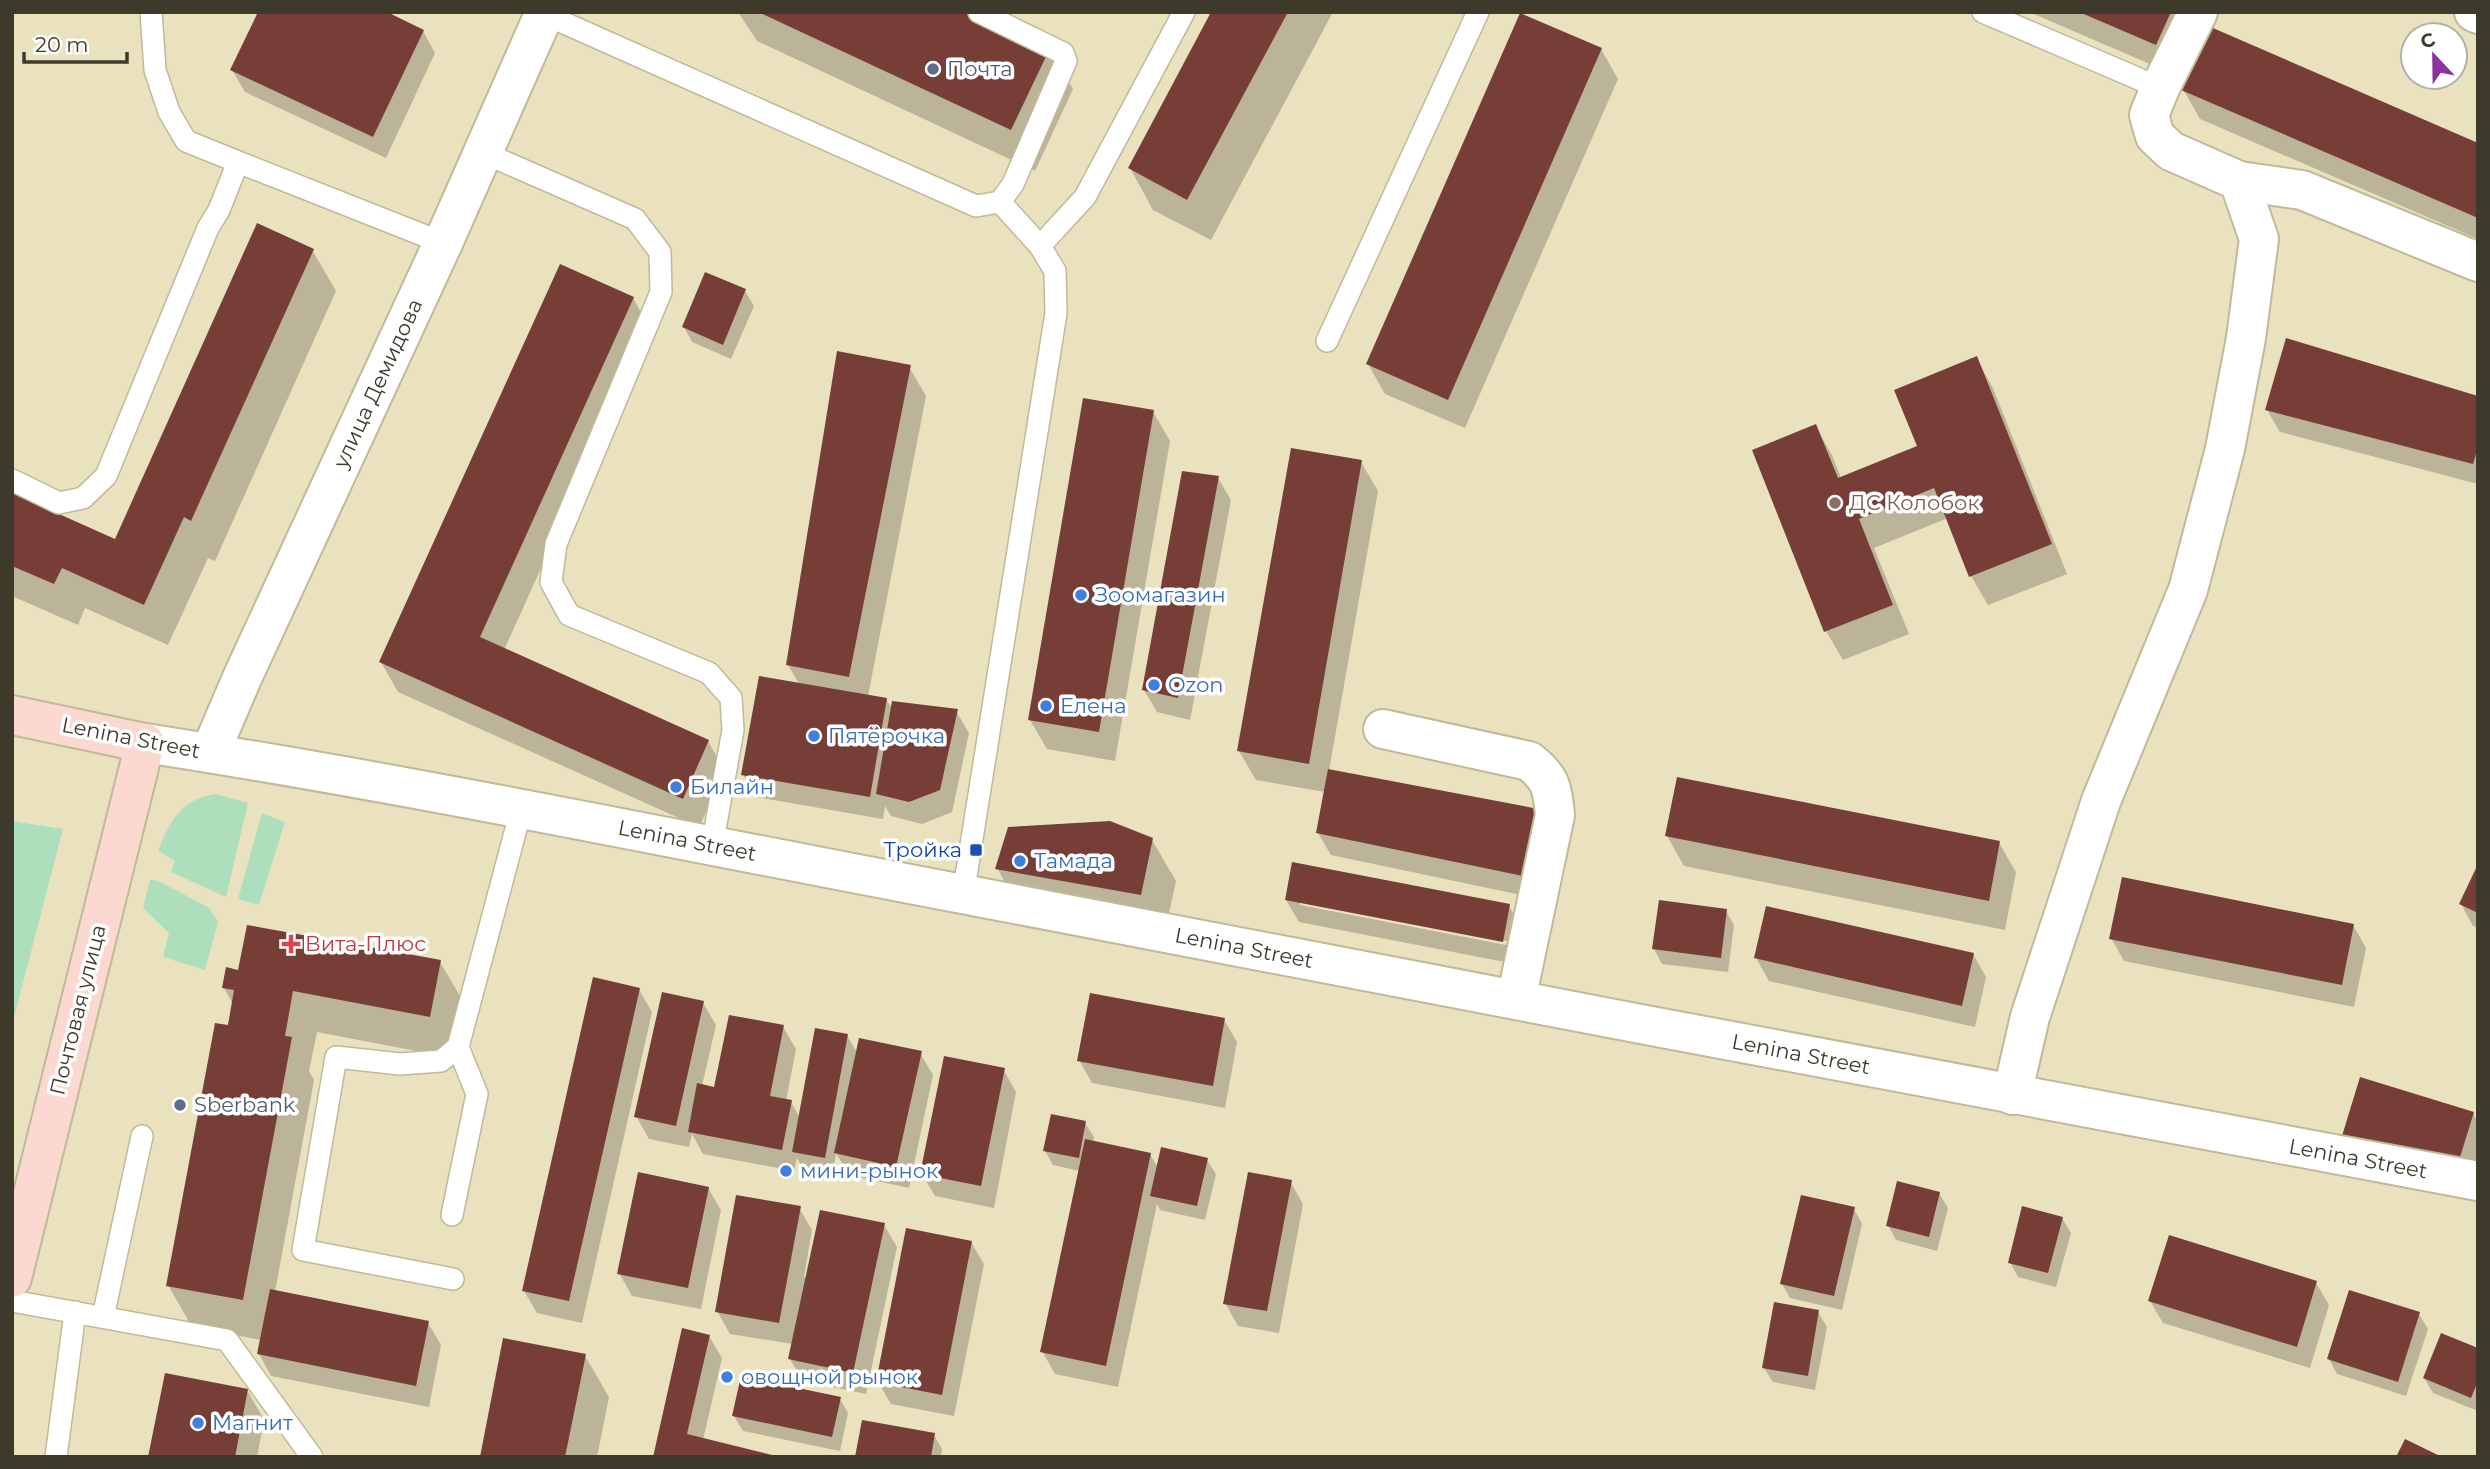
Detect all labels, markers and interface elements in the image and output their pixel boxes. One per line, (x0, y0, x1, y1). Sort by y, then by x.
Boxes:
scale bar (24, 21, 128, 65)
north arrow (2399, 21, 2469, 91)
text: С (2417, 27, 2439, 54)
text: 20 m (35, 32, 89, 57)
place label: Почта (947, 56, 1012, 81)
marker: Почта (925, 61, 941, 77)
street label: улица Демидова (327, 295, 427, 473)
place label: ДС Колобок (1849, 490, 1980, 515)
marker: ДС Колобок (1827, 495, 1843, 511)
place label: Зоомагазин (1095, 582, 1226, 607)
marker: Зоомагазин (1073, 587, 1089, 603)
place label: Ozon (1168, 672, 1224, 697)
marker: Ozon (1146, 677, 1162, 693)
place label: Елена (1060, 693, 1127, 718)
marker: Елена (1038, 698, 1054, 714)
street label: Lenina Street (60, 712, 202, 763)
place label: Пятёрочка (828, 723, 945, 748)
marker: Пятёрочка (806, 728, 822, 744)
place label: Билайн (690, 774, 774, 799)
marker: Билайн (668, 779, 684, 795)
street label: Lenina Street (616, 815, 759, 866)
place label: Тройка (883, 837, 962, 862)
marker: Тройка (968, 842, 984, 858)
place label: Тамада (1034, 848, 1113, 873)
marker: Тамада (1012, 853, 1028, 869)
street label: Почтовая улица (44, 922, 111, 1098)
street label: Lenina Street (1173, 922, 1315, 973)
place label: Вита-Плюс (305, 931, 426, 956)
marker: Вита-Плюс (283, 936, 299, 952)
street label: Lenina Street (1730, 1029, 1872, 1079)
place label: Sberbank (194, 1092, 296, 1117)
marker: Sberbank (172, 1097, 188, 1113)
street label: Lenina Street (2287, 1133, 2430, 1183)
place label: мини-рынок (800, 1158, 938, 1183)
marker: мини-рынок (778, 1163, 794, 1179)
place label: овощной рынок (741, 1364, 918, 1389)
marker: овощной рынок (719, 1369, 735, 1385)
place label: Магнит (212, 1410, 293, 1435)
marker: Магнит (190, 1415, 206, 1431)

